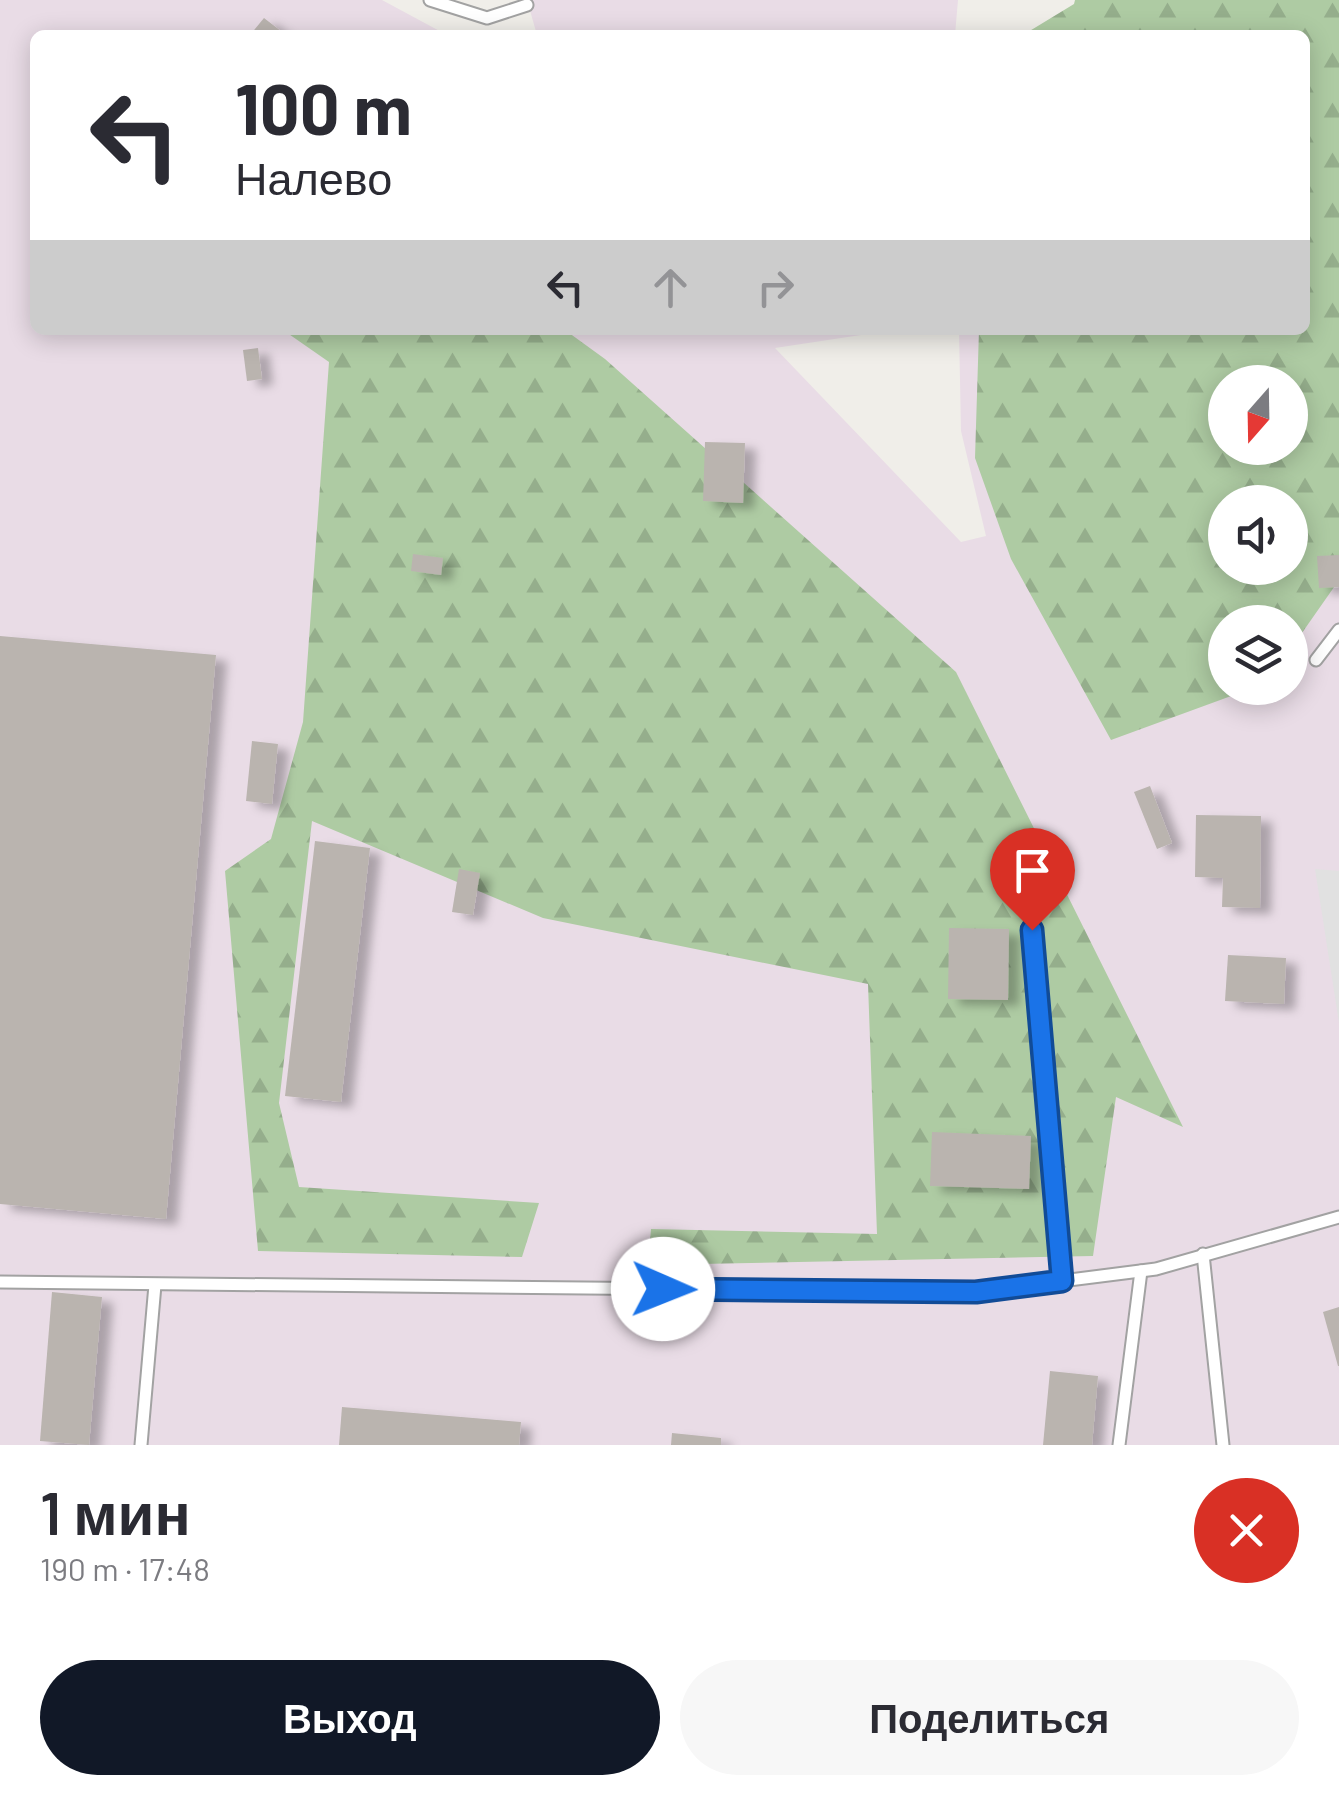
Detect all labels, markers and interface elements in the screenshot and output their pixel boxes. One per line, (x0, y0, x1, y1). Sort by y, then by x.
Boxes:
text: 100 m (235, 65, 412, 149)
icon: left (70, 70, 200, 200)
text: Налево (235, 150, 392, 204)
icon: left (538, 260, 593, 315)
icon: ahead (643, 260, 698, 315)
icon: right (748, 260, 803, 315)
north arrow (1208, 365, 1308, 465)
map controls (1208, 365, 1308, 705)
button: sound (1208, 485, 1308, 585)
button: layers (1208, 605, 1308, 705)
pin (990, 828, 1075, 931)
icon: arrive (1005, 843, 1060, 898)
position arrow (611, 1237, 715, 1341)
text: 1 мин (40, 1475, 191, 1547)
button: close (1194, 1478, 1299, 1583)
text: 190 m · 17:48 (40, 1549, 210, 1587)
button: Выход (40, 1660, 660, 1775)
button: Поделиться (680, 1660, 1299, 1775)

